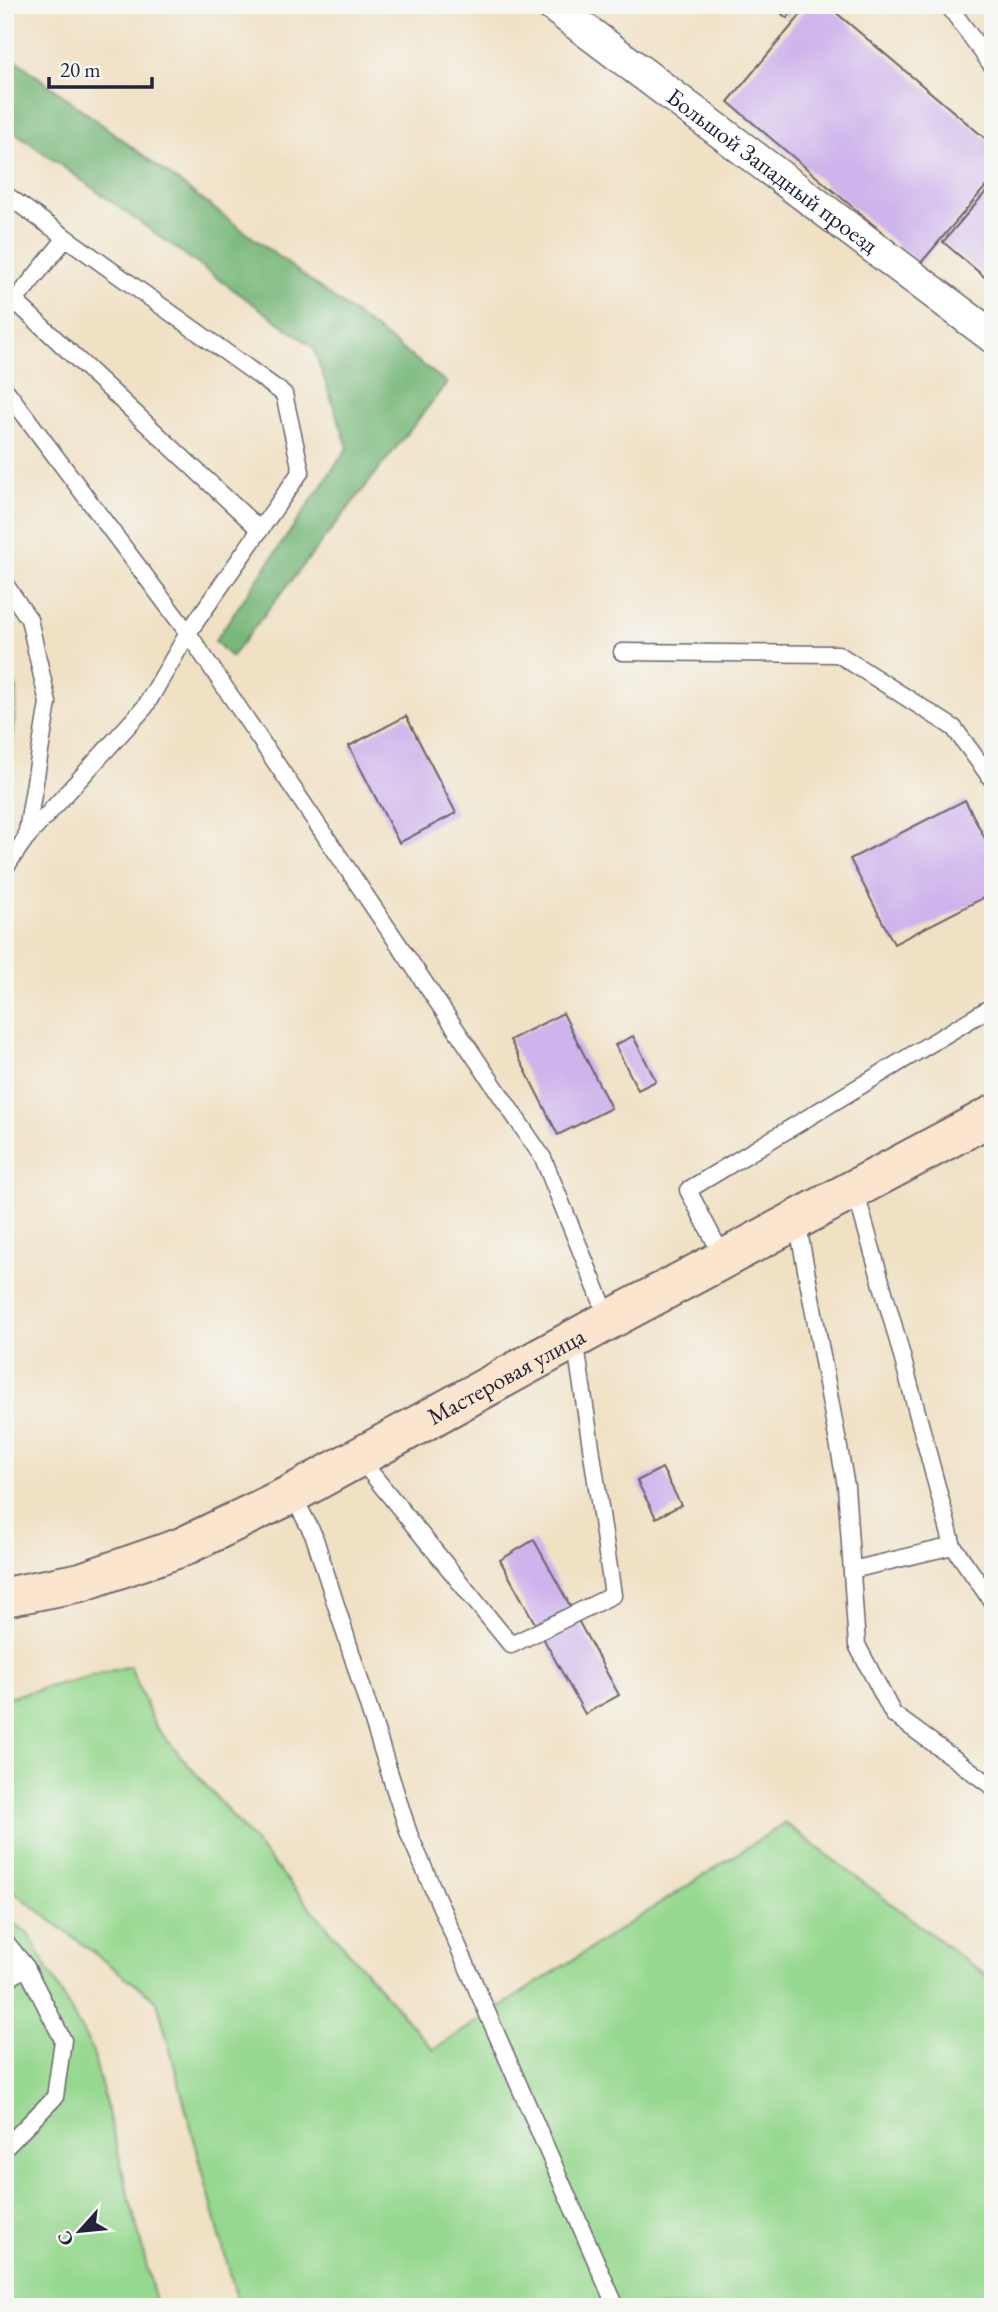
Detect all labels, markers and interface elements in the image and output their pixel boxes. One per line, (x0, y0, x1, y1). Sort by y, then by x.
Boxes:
scale bar (49, 46, 152, 90)
text: 20 m (60, 56, 101, 83)
street label: Большой Западный проезд (661, 81, 885, 260)
street label: Мастеровая улица (422, 1320, 591, 1432)
north arrow (46, 2196, 116, 2266)
text: С (51, 2227, 79, 2250)

